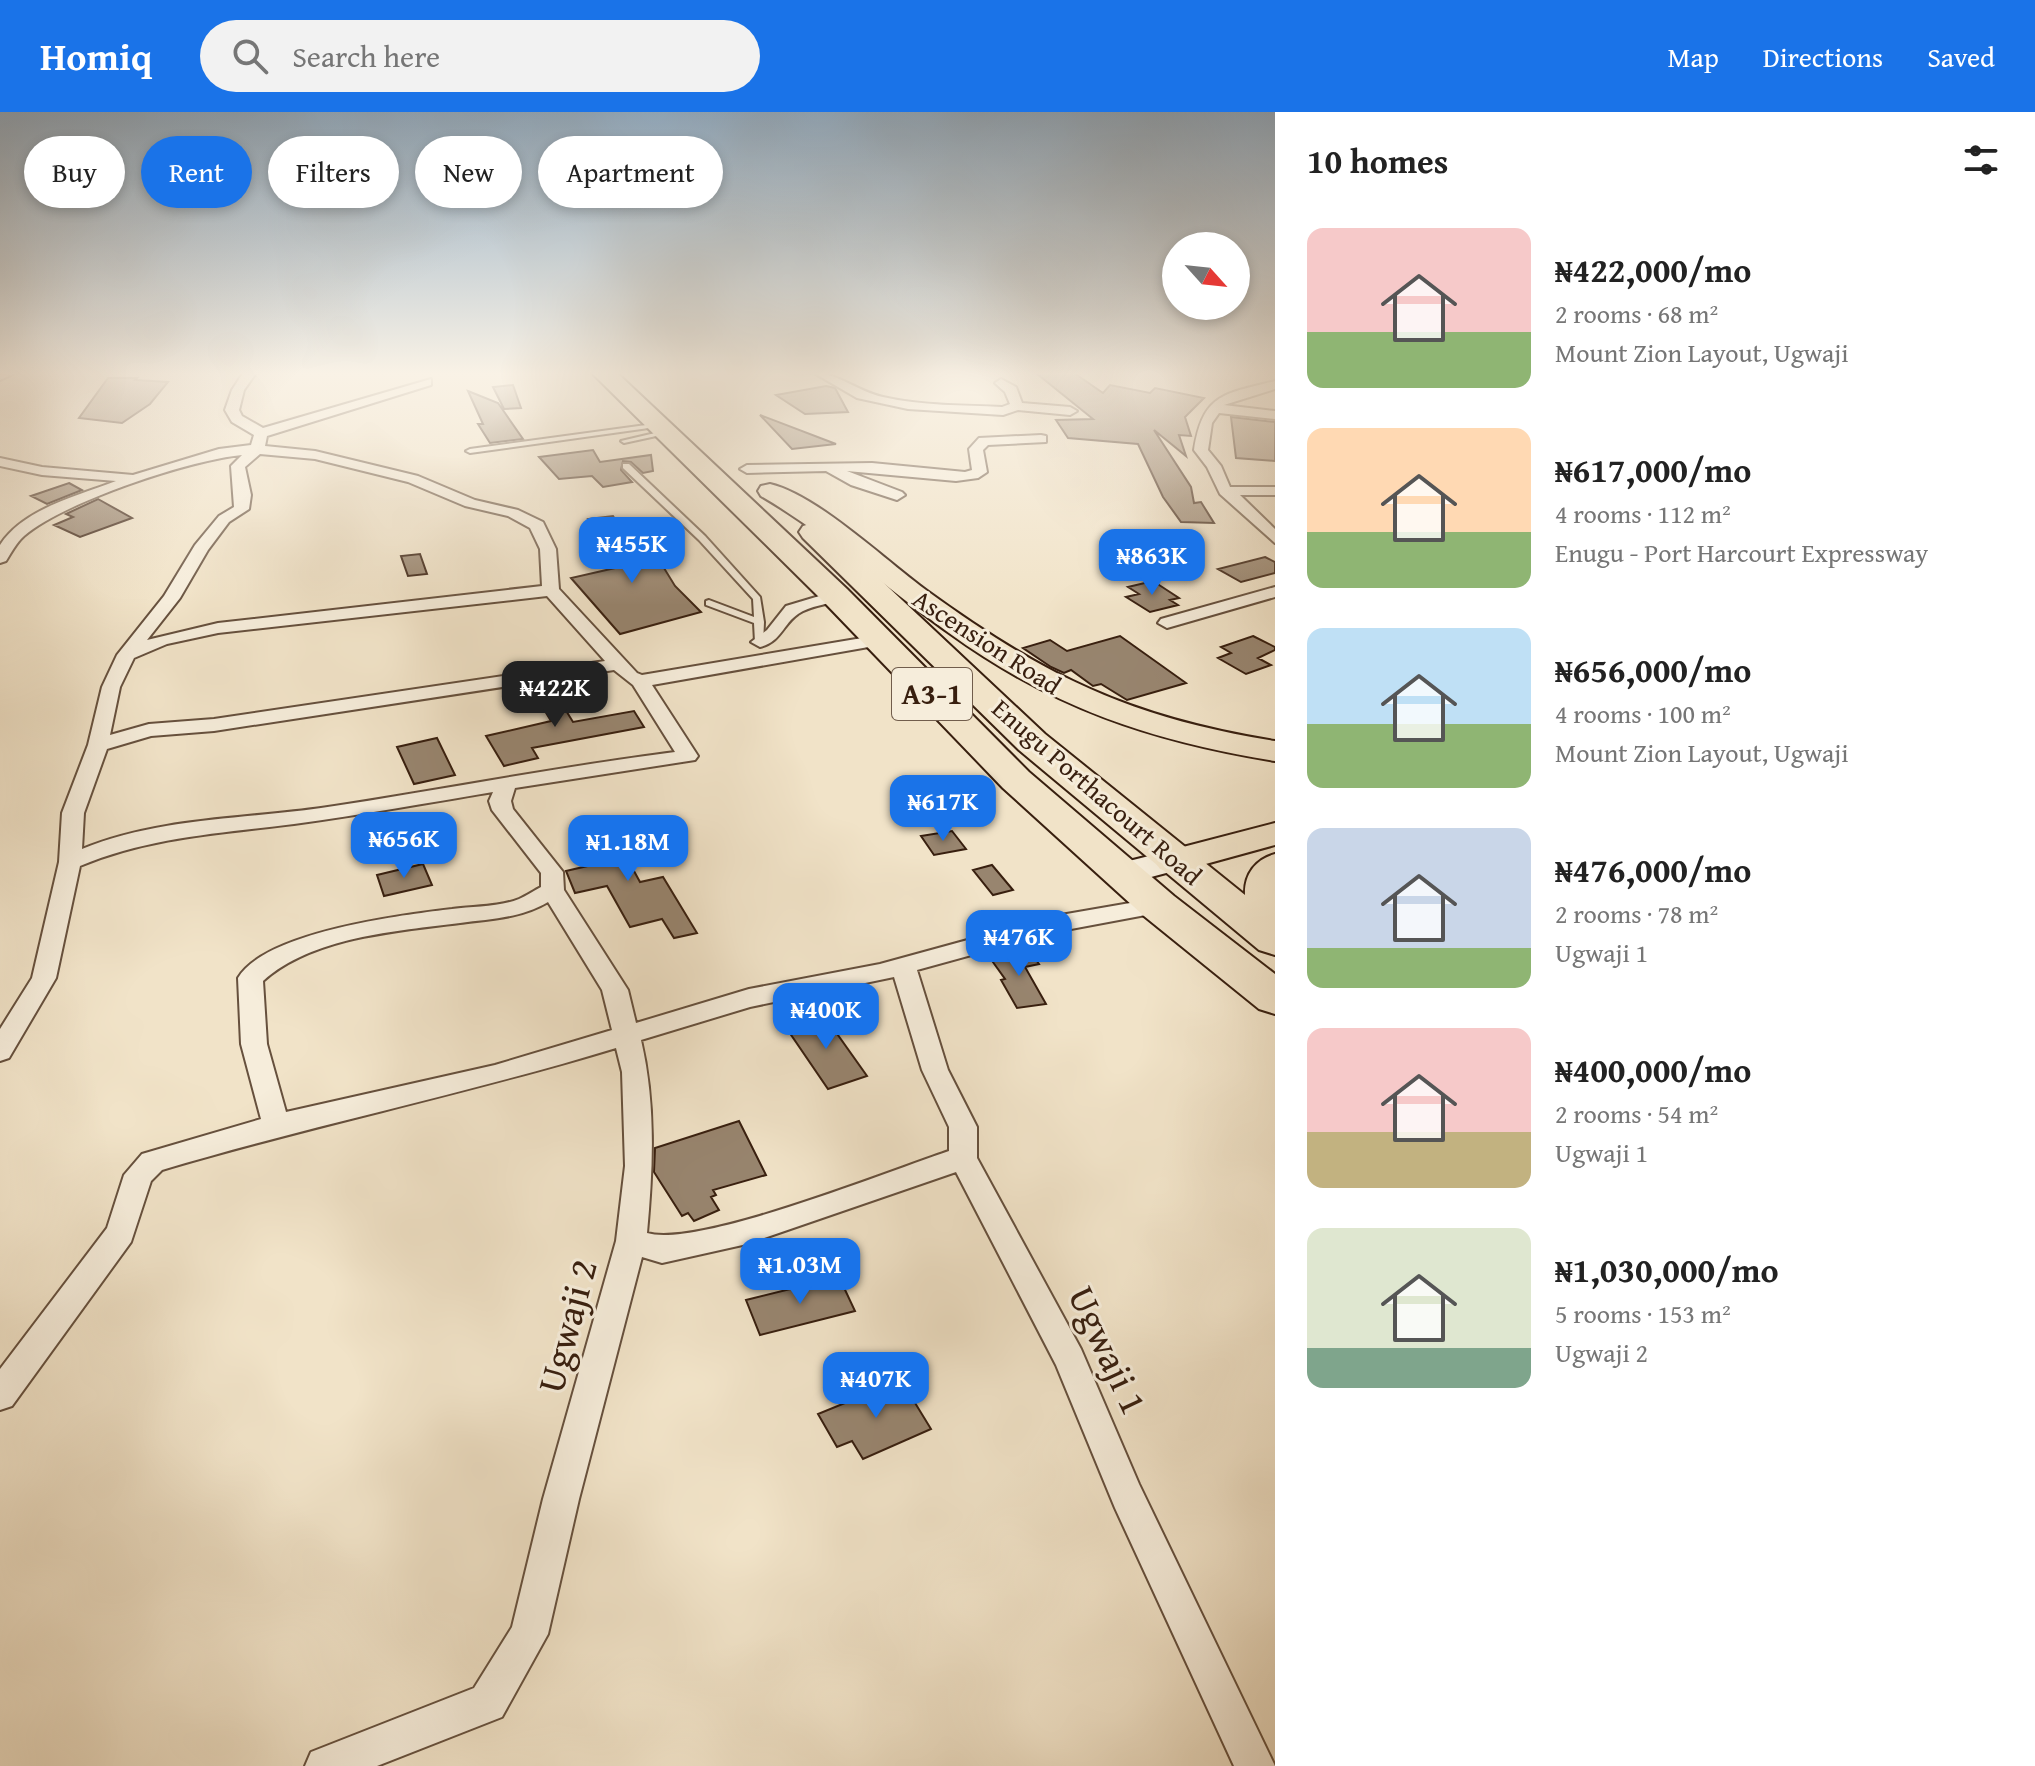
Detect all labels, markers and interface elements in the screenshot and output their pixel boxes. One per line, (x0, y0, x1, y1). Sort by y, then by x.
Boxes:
search box (200, 20, 760, 92)
text: Homiq (40, 28, 152, 84)
icon: search (228, 34, 272, 78)
text: Search here (292, 34, 440, 78)
text: Map (1667, 36, 1719, 77)
text: Directions (1763, 36, 1883, 77)
text: Saved (1927, 36, 1995, 77)
chip: Buy (24, 136, 125, 208)
chip: Rent (141, 136, 252, 208)
chip: Filters (268, 136, 399, 208)
chip: New (415, 136, 522, 208)
chip: Apartment (538, 136, 723, 208)
text: 10 homes (1307, 136, 1448, 185)
icon: filters (1959, 138, 2003, 182)
north arrow (1162, 232, 1250, 320)
map controls (1162, 232, 1250, 320)
text: ₦422,000/mo (1555, 245, 1751, 294)
icon: home (1371, 260, 1467, 356)
text: 2 rooms · 68 m² (1555, 294, 1718, 333)
text: Mount Zion Layout, Ugwaji (1555, 333, 1848, 372)
text: ₦617,000/mo (1555, 445, 1751, 494)
icon: home (1371, 460, 1467, 556)
text: 4 rooms · 112 m² (1555, 494, 1731, 533)
pin: ₦455K (576, 517, 688, 585)
text: ₦455K (597, 523, 667, 562)
pin: ₦863K (1096, 529, 1208, 597)
text: Enugu - Port Harcourt Expressway (1555, 533, 1928, 572)
text: ₦863K (1117, 535, 1187, 574)
street label: Ascension Road (905, 579, 1069, 704)
text: ₦656,000/mo (1555, 645, 1751, 694)
icon: home (1371, 660, 1467, 756)
pin: ₦422K (499, 661, 611, 729)
text: ₦422K (520, 667, 590, 706)
road number: A3-1 (892, 668, 972, 720)
street label: Enugu Porthacourt Road (984, 689, 1211, 894)
text: 4 rooms · 100 m² (1555, 694, 1731, 733)
text: Mount Zion Layout, Ugwaji (1555, 733, 1848, 772)
pin: ₦617K (887, 775, 999, 843)
text: ₦617K (908, 781, 978, 820)
pin: ₦656K (348, 812, 460, 880)
pin: ₦1.18M (563, 815, 693, 883)
text: ₦656K (369, 818, 439, 857)
text: ₦1.18M (586, 821, 670, 860)
text: ₦476,000/mo (1555, 845, 1751, 894)
icon: home (1371, 860, 1467, 956)
text: 2 rooms · 78 m² (1555, 894, 1718, 933)
pin: ₦476K (963, 910, 1075, 978)
text: ₦476K (984, 916, 1054, 955)
text: Ugwaji 1 (1555, 933, 1648, 972)
pin: ₦400K (770, 983, 882, 1051)
text: ₦400K (791, 989, 861, 1028)
text: ₦400,000/mo (1555, 1045, 1751, 1094)
icon: home (1371, 1060, 1467, 1156)
text: 2 rooms · 54 m² (1555, 1094, 1718, 1133)
text: Ugwaji 1 (1555, 1133, 1648, 1172)
pin: ₦1.03M (735, 1238, 865, 1306)
text: ₦1.03M (758, 1244, 842, 1283)
text: ₦1,030,000/mo (1555, 1245, 1779, 1294)
street label: Ugwaji 2 (521, 1253, 611, 1399)
icon: home (1371, 1260, 1467, 1356)
street label: Ugwaji 1 (1055, 1276, 1163, 1423)
text: 5 rooms · 153 m² (1555, 1294, 1731, 1333)
text: Ugwaji 2 (1555, 1333, 1648, 1372)
pin: ₦407K (820, 1352, 932, 1420)
text: ₦407K (841, 1358, 911, 1397)

